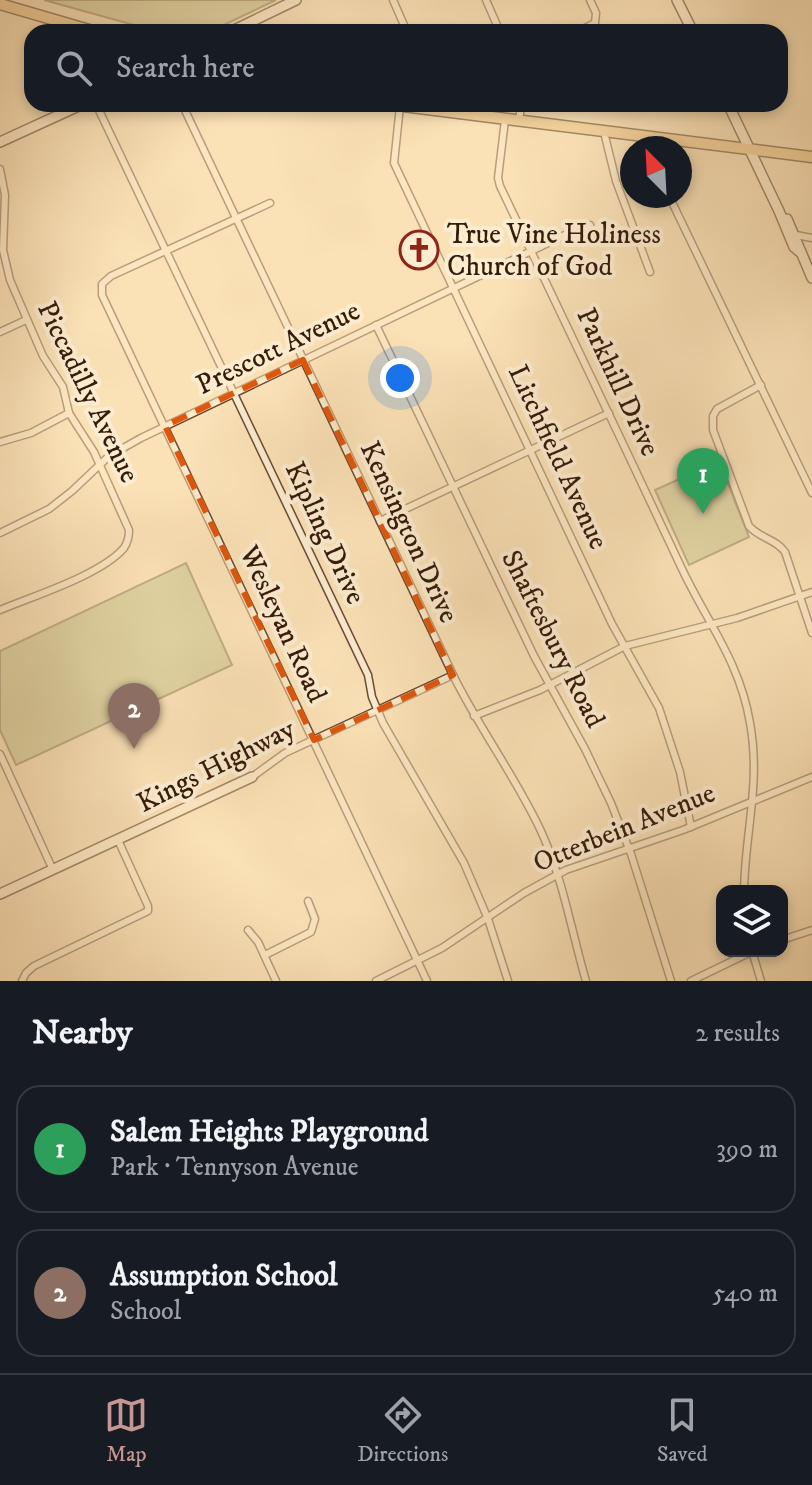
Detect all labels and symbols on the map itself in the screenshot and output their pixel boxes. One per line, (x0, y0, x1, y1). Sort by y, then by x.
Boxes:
north arrow (620, 136, 692, 208)
place label: True Vine Holiness Church of God (447, 217, 661, 284)
church icon: True Vine Holiness Church of God (398, 229, 440, 271)
street label: Prescott Avenue (190, 293, 366, 403)
street label: Piccadilly Avenue (29, 296, 147, 488)
street label: Parkhill Drive (568, 302, 668, 462)
your location (380, 358, 420, 398)
street label: Litchfield Avenue (500, 359, 616, 555)
street label: Kensington Drive (352, 436, 466, 628)
pin: 1 (677, 448, 729, 514)
street label: Kipling Drive (277, 456, 373, 610)
street label: Wesleyan Road (231, 539, 335, 708)
street label: Shaftesbury Road (493, 544, 613, 734)
pin: 2 (108, 683, 160, 749)
street label: Kings Highway (131, 711, 301, 821)
street label: Otterbein Avenue (528, 776, 720, 880)

